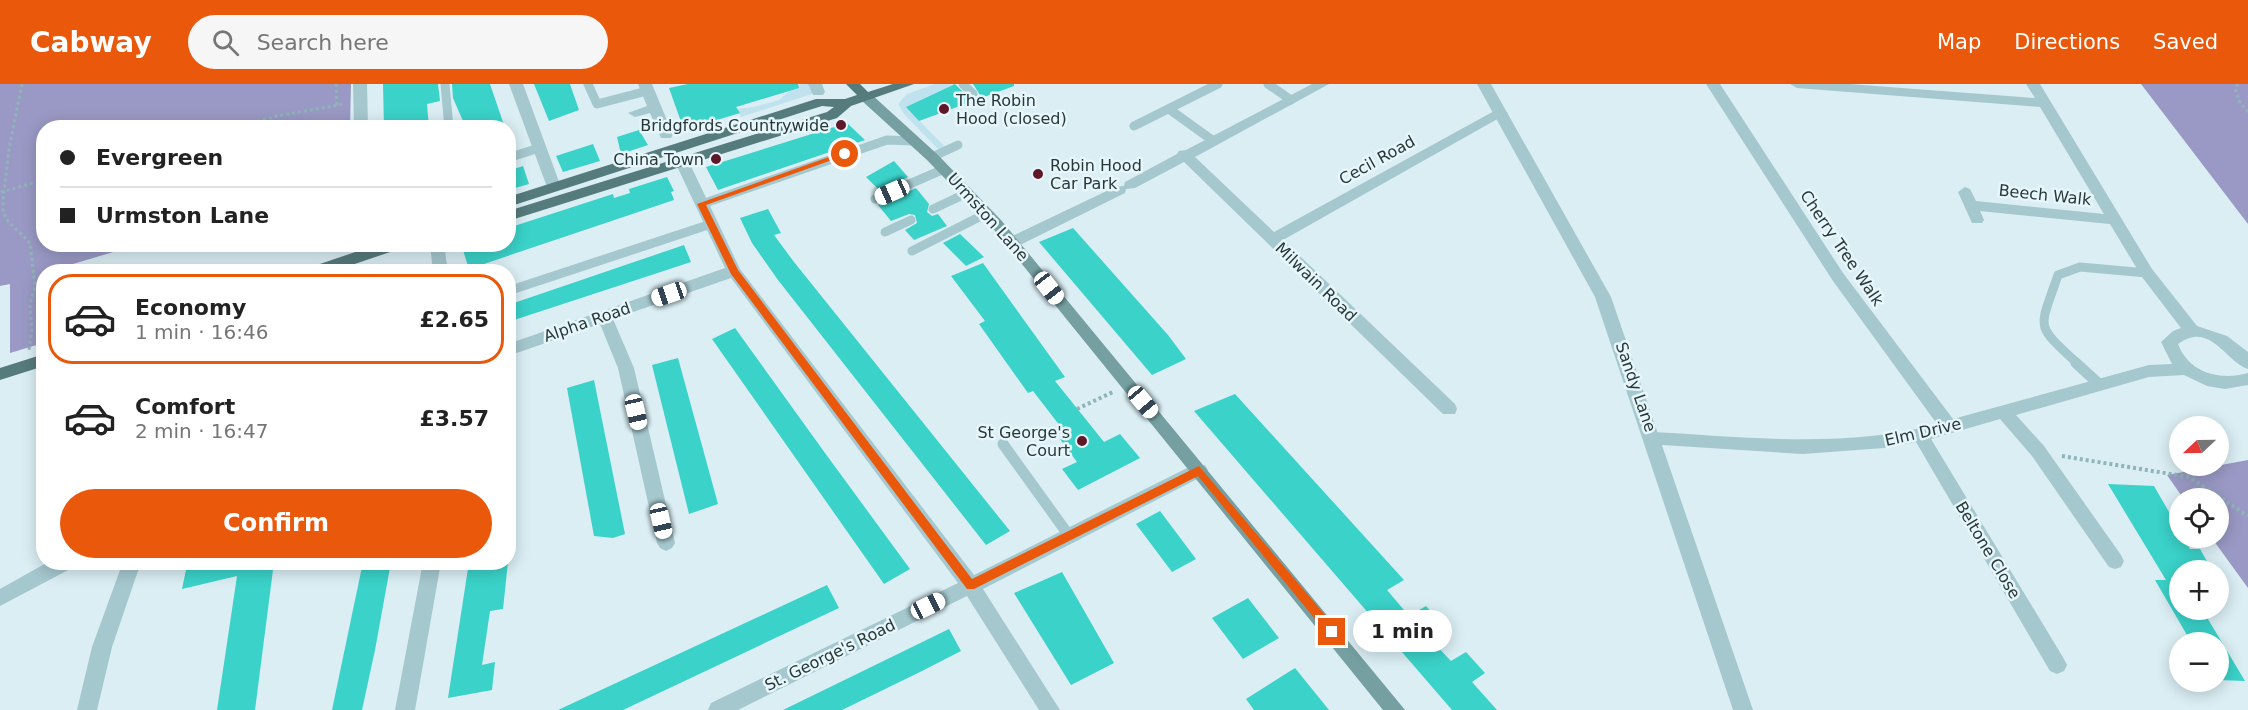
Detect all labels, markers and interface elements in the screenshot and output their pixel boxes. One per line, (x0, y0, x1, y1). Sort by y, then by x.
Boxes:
search box (188, 15, 608, 69)
text: Cabway (30, 26, 152, 59)
icon: search (209, 26, 242, 59)
text: Search here (257, 30, 389, 55)
text: Map (1937, 30, 1981, 54)
text: Directions (2014, 30, 2120, 54)
text: Saved (2153, 30, 2218, 54)
place label: The Robin Hood (closed) (955, 91, 1067, 128)
marker: The Robin Hood (closed) (937, 102, 951, 116)
place label: Bridgfords Countrywide (640, 116, 829, 135)
marker: Bridgfords Countrywide (834, 118, 848, 132)
street label: Cecil Road (1336, 131, 1418, 189)
route start (831, 140, 858, 167)
text: Evergreen (96, 145, 223, 170)
place label: China Town (613, 150, 704, 169)
marker: China Town (709, 152, 723, 166)
place label: Robin Hood Car Park (1050, 156, 1142, 193)
marker: Robin Hood Car Park (1031, 167, 1045, 181)
street label: Urmston Lane (943, 169, 1033, 265)
car (872, 176, 912, 208)
street label: Beech Walk (1998, 181, 2093, 209)
street label: Cherry Tree Walk (1796, 187, 1888, 310)
text: Urmston Lane (96, 203, 269, 228)
street label: Milwain Road (1271, 239, 1361, 325)
car (1031, 268, 1067, 308)
car (649, 280, 689, 308)
icon: car (63, 292, 117, 346)
text: Economy (135, 295, 246, 320)
street label: Alpha Road (541, 298, 633, 346)
text: £2.65 (419, 307, 489, 332)
text: 1 min · 16:46 (135, 320, 269, 344)
street label: Sandy Lane (1612, 340, 1660, 434)
car (1125, 382, 1161, 422)
icon: car (63, 391, 117, 445)
car (623, 392, 649, 432)
text: Comfort (135, 394, 235, 419)
text: £3.57 (419, 406, 489, 431)
street label: Elm Drive (1883, 414, 1963, 450)
north arrow (2169, 416, 2229, 476)
map controls (2169, 416, 2229, 692)
text: 2 min · 16:47 (135, 419, 269, 443)
place label: St George's Court (977, 423, 1070, 460)
marker: St George's Court (1075, 434, 1089, 448)
button: locate (2169, 488, 2229, 548)
button: Confirm (60, 489, 492, 558)
street label: Beltone Close (1952, 498, 2024, 602)
car (648, 501, 674, 541)
button: + (2169, 560, 2229, 620)
car (908, 590, 948, 622)
callout: 1 min (1353, 611, 1452, 653)
street label: St. George's Road (762, 615, 898, 695)
route end (1318, 618, 1345, 645)
text: 1 min (1371, 619, 1434, 643)
button: − (2169, 632, 2229, 692)

